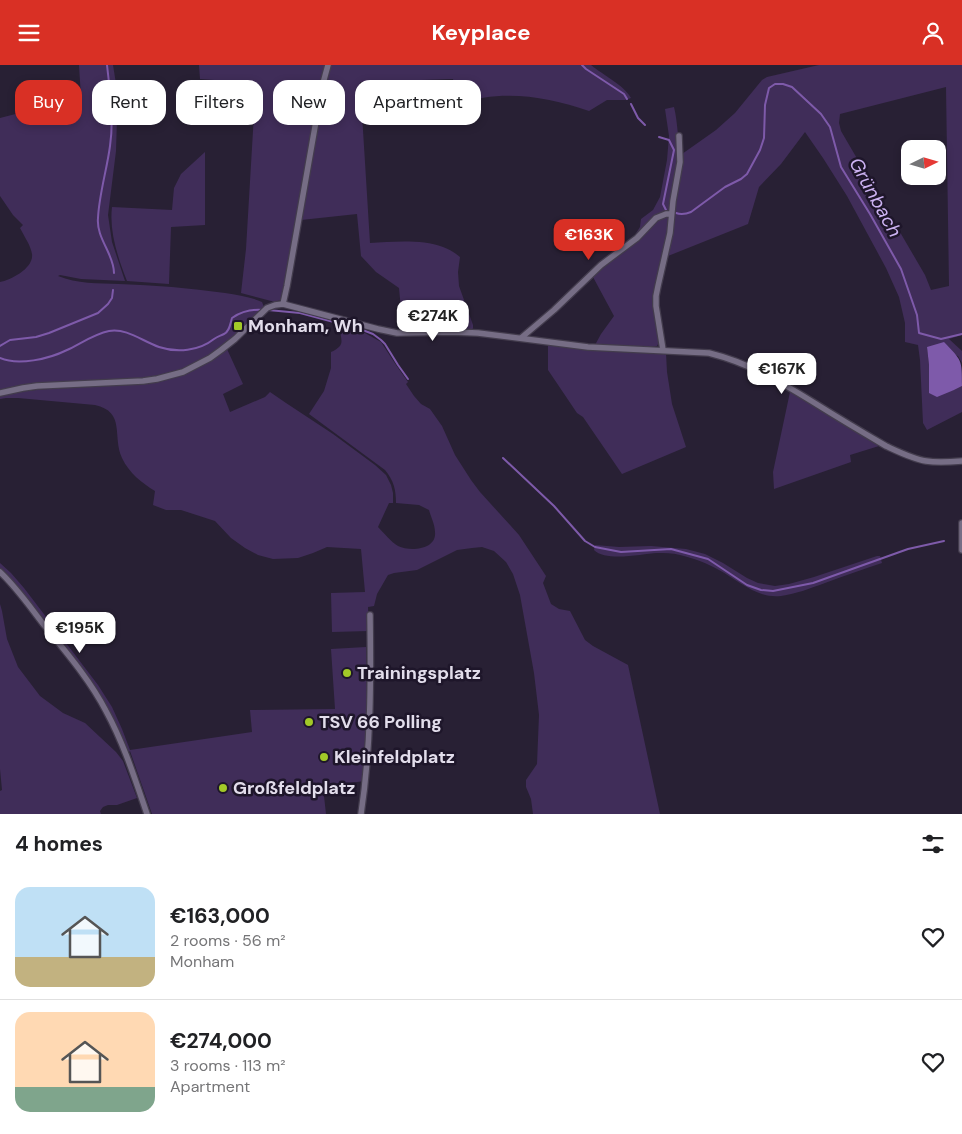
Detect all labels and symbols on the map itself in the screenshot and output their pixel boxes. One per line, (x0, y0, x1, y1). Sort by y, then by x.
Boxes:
north arrow (901, 140, 946, 185)
water label: Grünbach (843, 153, 908, 242)
pin: €163K (554, 219, 624, 261)
pin: €274K (398, 299, 468, 342)
place label: Monham, Wh (248, 314, 363, 338)
marker: Monham, Wh (232, 320, 244, 332)
pin: €167K (747, 353, 817, 395)
pin: €195K (45, 611, 115, 654)
place label: Trainingsplatz (357, 661, 481, 685)
marker: Trainingsplatz (341, 667, 353, 679)
place label: TSV 66 Polling (319, 710, 442, 734)
marker: TSV 66 Polling (303, 716, 315, 728)
place label: Kleinfeldplatz (334, 745, 455, 769)
marker: Kleinfeldplatz (318, 751, 330, 763)
place label: Großfeldplatz (233, 776, 356, 800)
marker: Großfeldplatz (217, 782, 229, 794)

